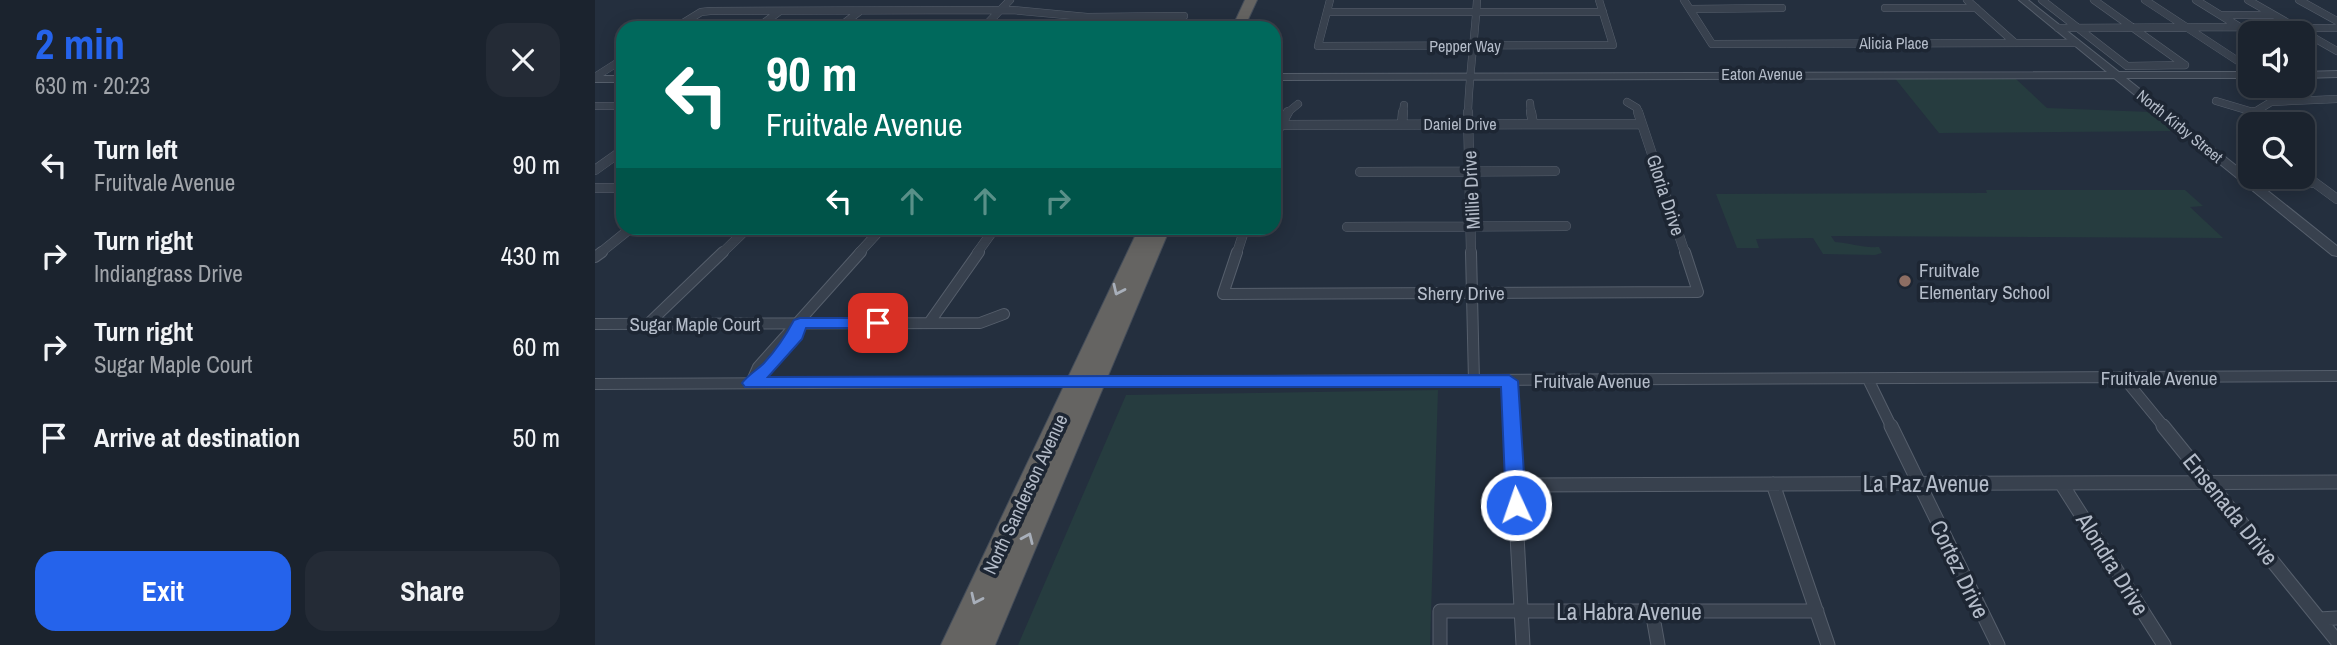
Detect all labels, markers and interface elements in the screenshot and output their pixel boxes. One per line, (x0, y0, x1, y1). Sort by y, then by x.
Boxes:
text: 2 min (35, 16, 125, 72)
map controls (2238, 21, 2315, 189)
button: sound (2238, 21, 2315, 98)
button: close (486, 23, 560, 97)
street label: Alicia Place (1858, 32, 1929, 54)
street label: Pepper Way (1429, 35, 1501, 57)
text: 90 m (766, 40, 858, 106)
icon: left (651, 49, 742, 140)
street label: Eaton Avenue (1721, 63, 1803, 85)
text: 630 m · 20:23 (35, 70, 150, 101)
street label: North Kirby Street (2132, 84, 2228, 168)
text: Fruitvale Avenue (766, 103, 962, 146)
button: search (2238, 112, 2315, 189)
street label: Daniel Drive (1424, 113, 1496, 135)
text: Turn left (94, 132, 178, 167)
icon: left (35, 146, 73, 184)
text: 90 m (513, 147, 560, 182)
street label: Millie Drive (1456, 150, 1486, 230)
street label: Gloria Drive (1641, 151, 1691, 239)
text: Fruitvale Avenue (94, 167, 235, 198)
icon: left (820, 182, 858, 220)
icon: ahead (893, 182, 931, 220)
icon: ahead (966, 182, 1004, 220)
icon: right (1039, 182, 1077, 220)
text: Turn right (94, 223, 193, 258)
icon: right (35, 237, 73, 275)
text: 430 m (501, 238, 560, 273)
place label: Fruitvale Elementary School (1919, 257, 2050, 305)
text: Indiangrass Drive (94, 258, 243, 289)
marker: Fruitvale Elementary School (1897, 273, 1913, 289)
street label: Sherry Drive (1417, 280, 1505, 306)
one-way arrow (1112, 282, 1126, 295)
pin (848, 293, 908, 353)
icon: arrive (859, 304, 897, 342)
street label: Sugar Maple Court (630, 311, 761, 337)
text: Turn right (94, 314, 193, 349)
icon: right (35, 328, 73, 366)
text: 60 m (513, 329, 560, 364)
text: Sugar Maple Court (94, 349, 252, 380)
street label: Fruitvale Avenue (2101, 365, 2217, 391)
street label: Fruitvale Avenue (1534, 368, 1650, 394)
street label: North Sanderson Avenue (976, 410, 1074, 578)
icon: arrive (35, 419, 73, 457)
text: Arrive at destination (94, 420, 300, 455)
text: 50 m (513, 420, 560, 455)
street label: Ensenada Drive (2176, 447, 2286, 571)
position arrow (1479, 468, 1553, 542)
street label: La Paz Avenue (1863, 468, 1989, 499)
street label: Alondra Drive (2069, 506, 2157, 621)
street label: Cortez Drive (1923, 515, 1997, 623)
one-way arrow (1019, 532, 1033, 544)
button: Exit (35, 551, 291, 631)
button: Share (305, 551, 560, 631)
one-way arrow (970, 592, 984, 604)
street label: La Habra Avenue (1556, 596, 1702, 627)

